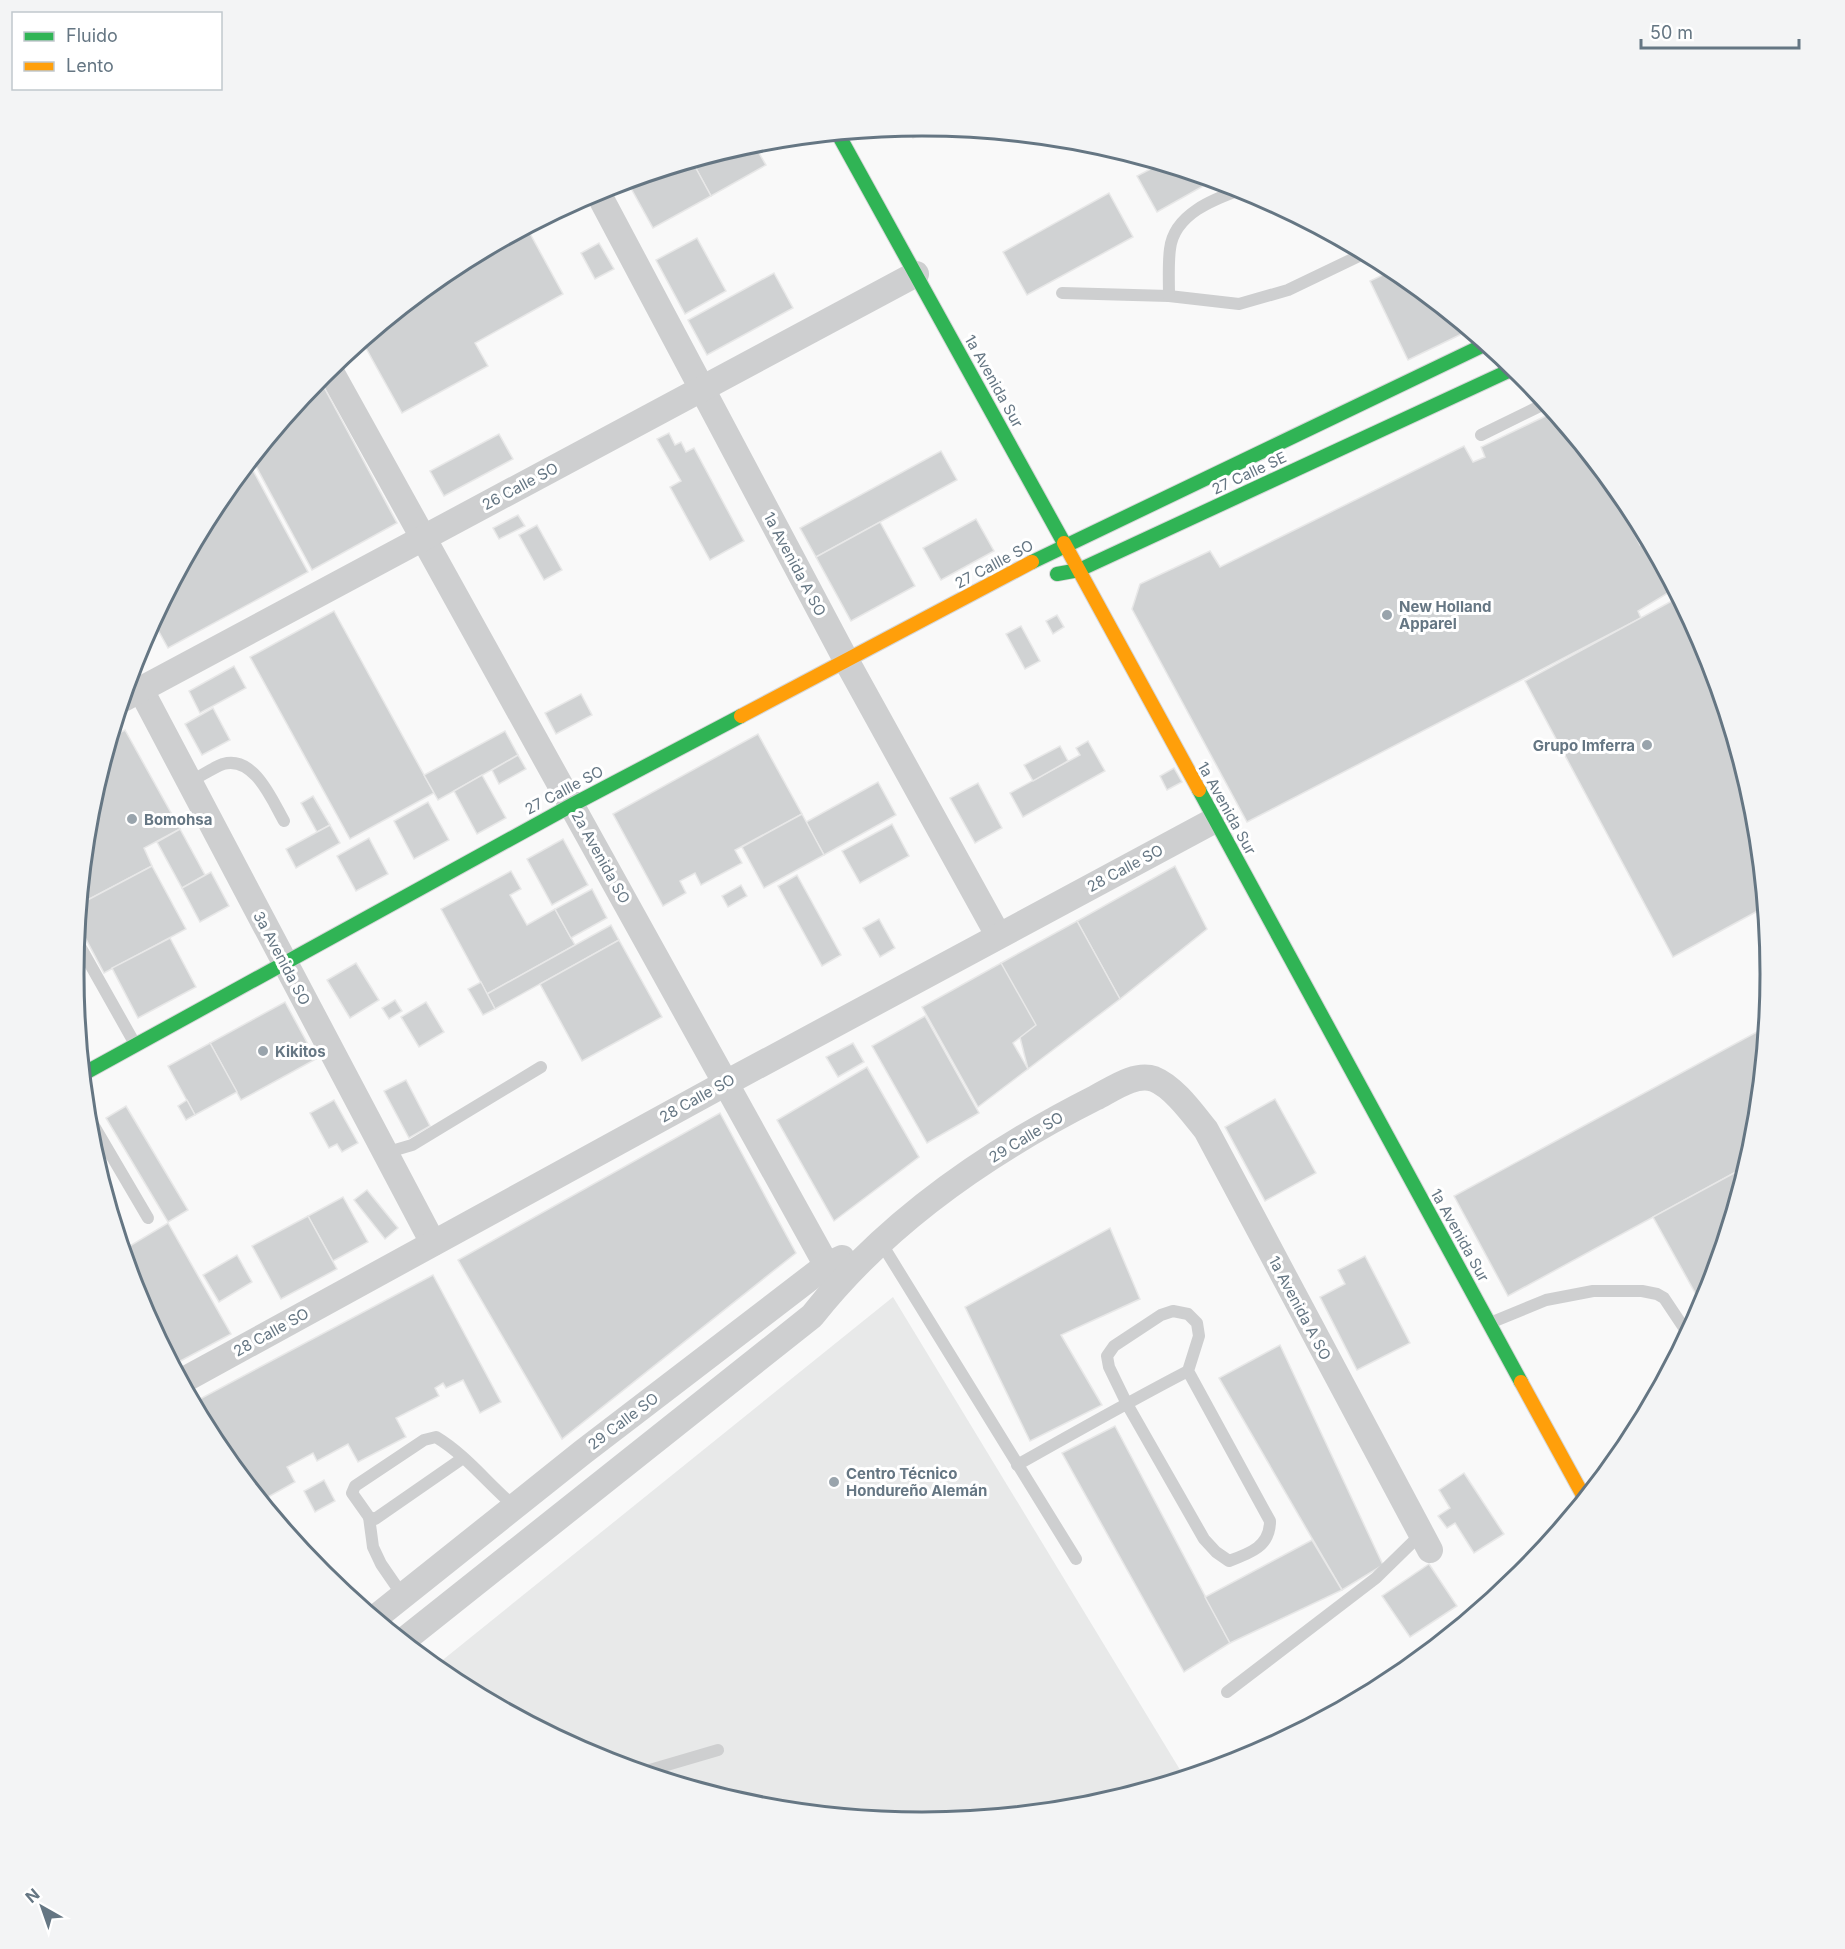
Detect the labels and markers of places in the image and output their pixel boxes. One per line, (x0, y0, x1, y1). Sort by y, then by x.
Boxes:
place label: New Holland Apparel (1399, 597, 1492, 633)
marker: New Holland Apparel (1380, 608, 1394, 622)
place label: Grupo Imferra (1533, 736, 1635, 755)
marker: Grupo Imferra (1640, 738, 1654, 752)
place label: Bomohsa (144, 810, 212, 829)
marker: Bomohsa (125, 812, 139, 826)
place label: Kikitos (275, 1042, 326, 1061)
marker: Kikitos (256, 1044, 270, 1058)
place label: Centro Técnico Hondureño Alemán (846, 1464, 987, 1500)
marker: Centro Técnico Hondureño Alemán (827, 1475, 841, 1489)

